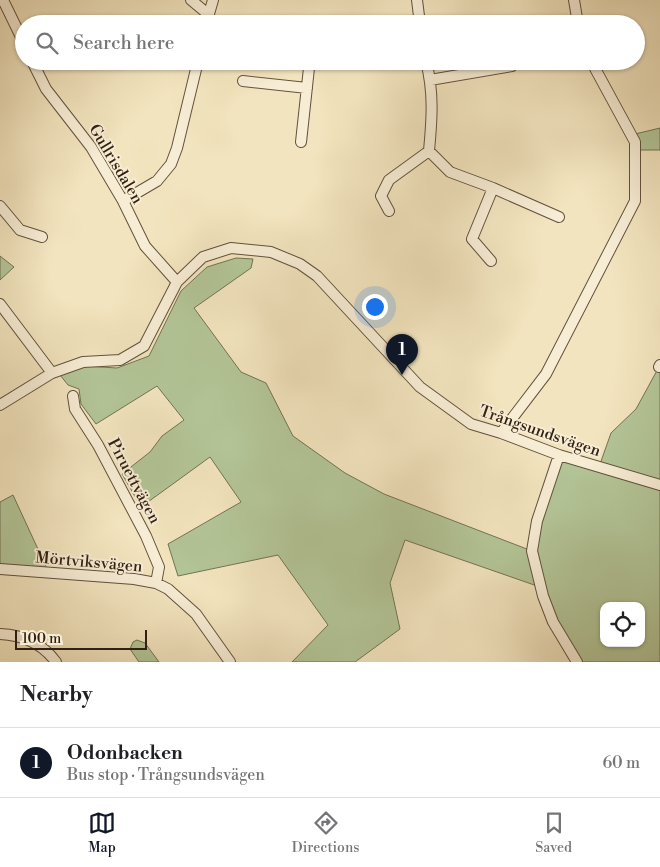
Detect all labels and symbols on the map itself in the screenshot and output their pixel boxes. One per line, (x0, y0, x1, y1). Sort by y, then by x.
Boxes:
street label: Gullrisdalen (84, 121, 148, 208)
your location (362, 294, 388, 320)
pin: 1 (386, 334, 418, 375)
street label: Trångsundsvägen (477, 401, 604, 461)
street label: Piruettvägen (103, 435, 165, 528)
street label: Mörtviksvägen (35, 547, 144, 577)
scale bar (15, 627, 148, 650)

